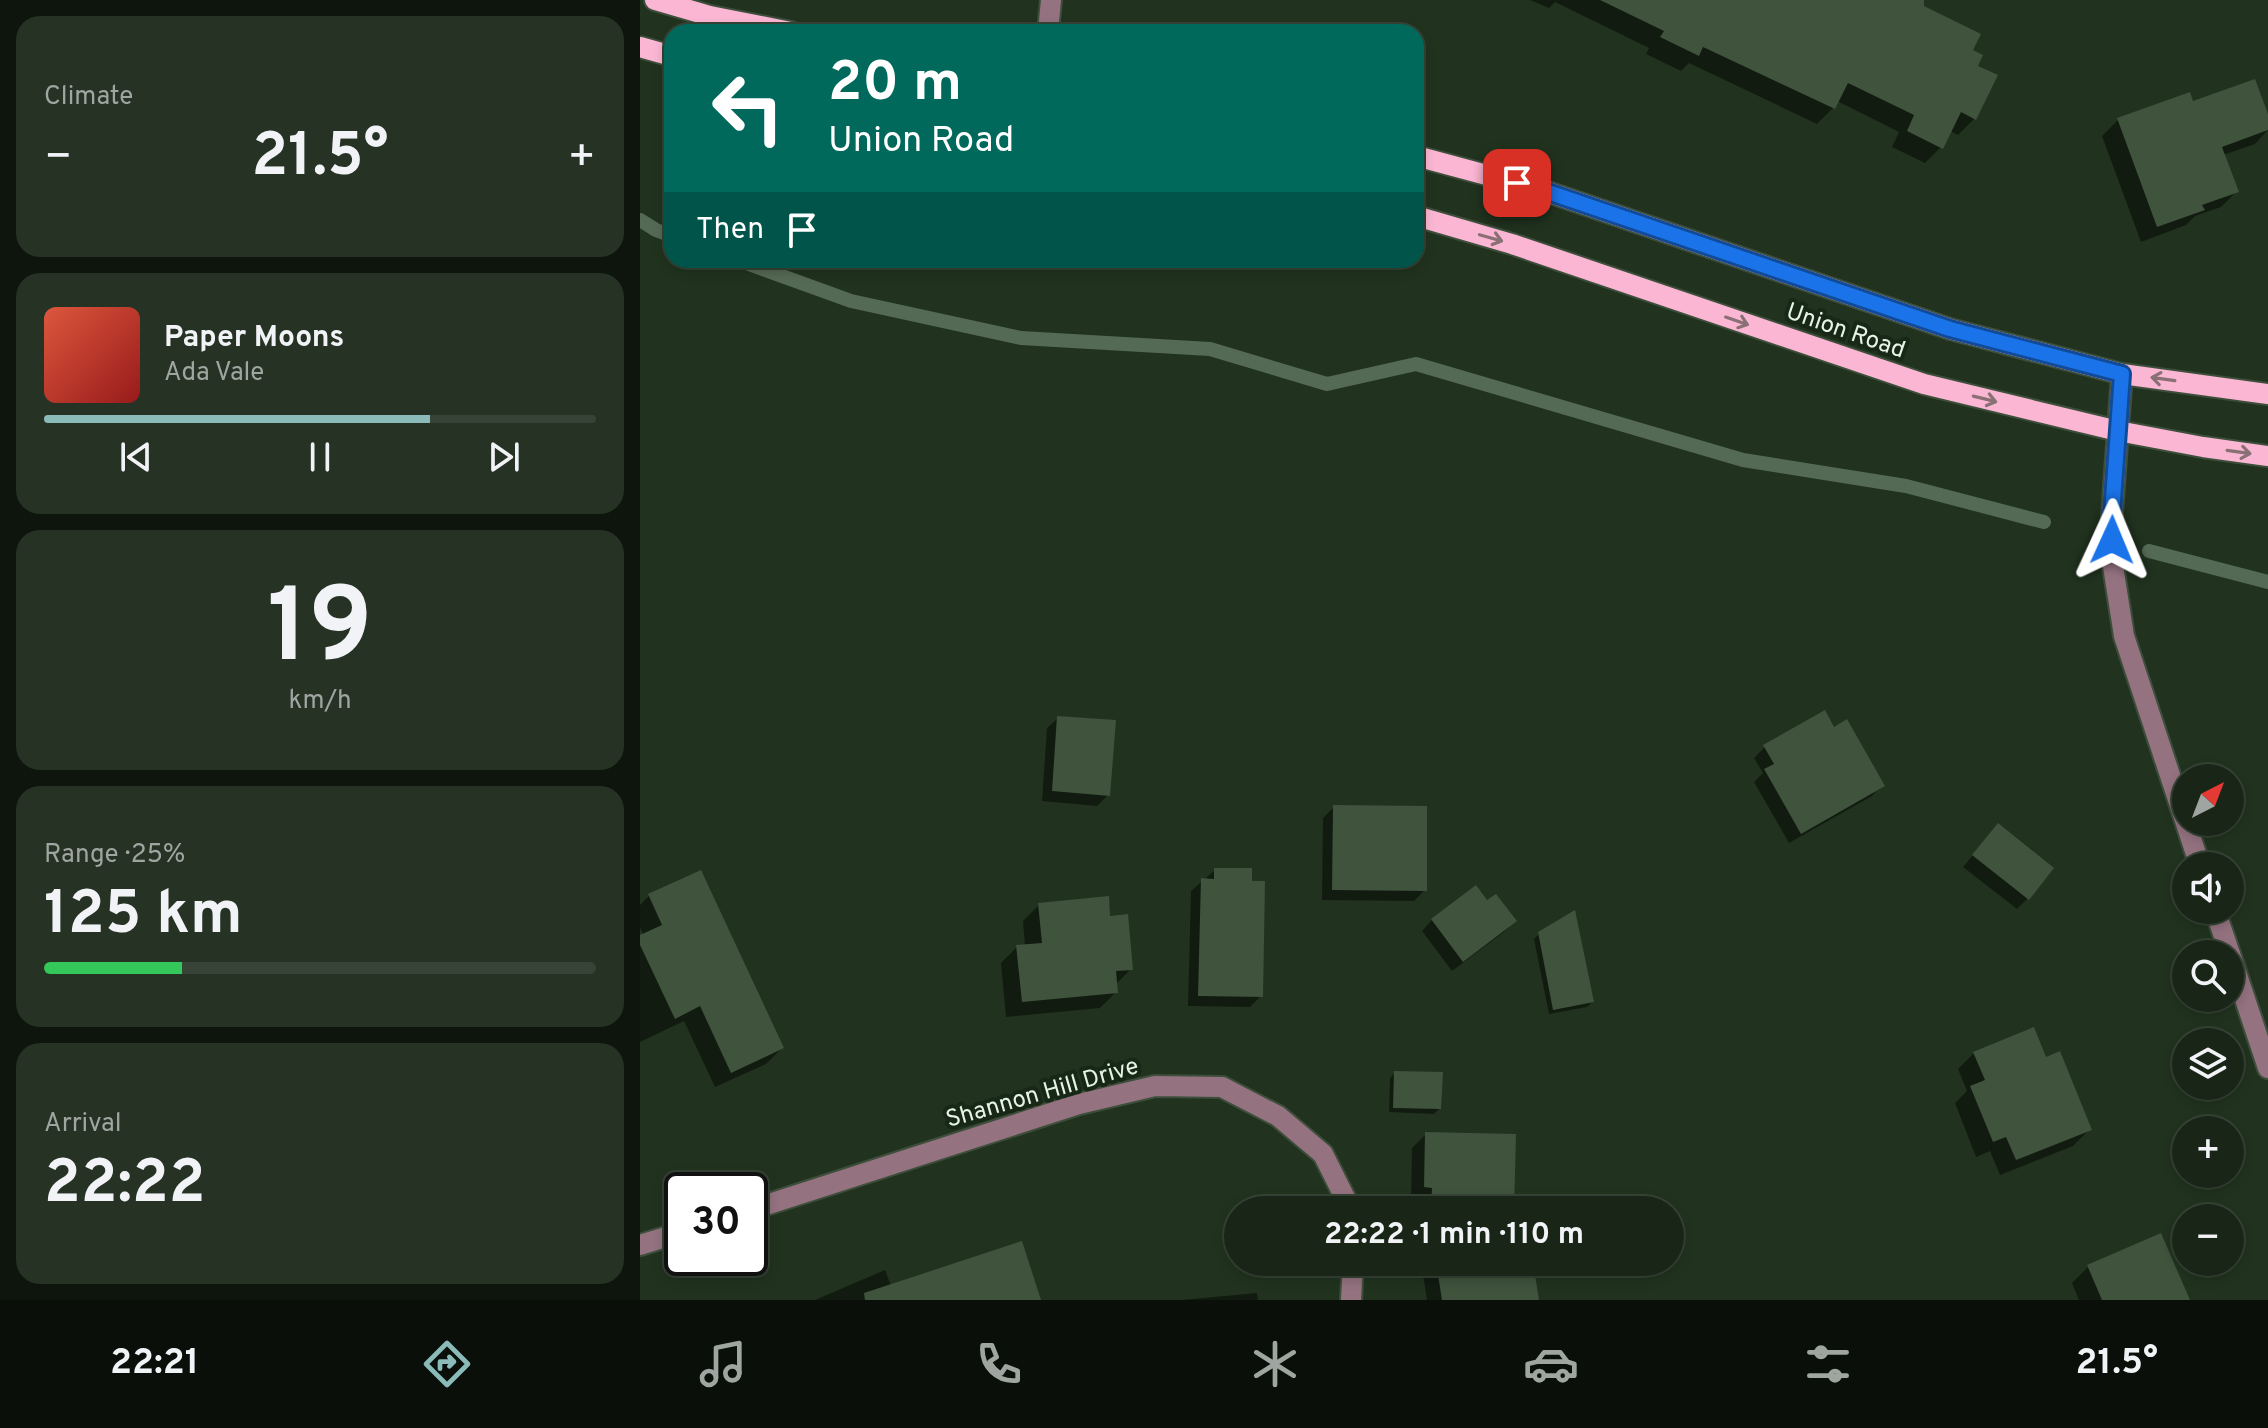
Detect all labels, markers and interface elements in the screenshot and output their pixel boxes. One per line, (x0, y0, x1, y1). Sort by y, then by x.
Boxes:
text: 20 m (828, 50, 962, 120)
icon: left (696, 56, 800, 160)
text: Climate (44, 81, 133, 114)
text: Union Road (828, 119, 1014, 165)
text: 21.5° (251, 121, 389, 197)
text: − (44, 131, 72, 187)
text: + (568, 131, 596, 187)
pin (1483, 149, 1551, 217)
icon: arrive (1495, 161, 1539, 205)
icon: arrive (780, 208, 824, 252)
text: Then (696, 212, 764, 249)
one-way arrow (1477, 231, 1503, 246)
street label: Union Road (1782, 298, 1909, 366)
one-way arrow (1725, 314, 1750, 329)
text: Paper Moons (164, 320, 344, 357)
text: Ada Vale (164, 357, 264, 390)
one-way arrow (2150, 372, 2177, 387)
one-way arrow (1972, 392, 1998, 407)
icon: previous (114, 435, 158, 479)
icon: pause (298, 435, 342, 479)
icon: next (482, 435, 526, 479)
one-way arrow (2226, 445, 2252, 460)
position arrow (2070, 498, 2154, 582)
text: 19 (267, 567, 373, 699)
text: km/h (288, 685, 352, 718)
north arrow (2172, 764, 2244, 836)
map controls (2172, 764, 2244, 1276)
text: Range · 25% (44, 839, 185, 872)
button: sound (2172, 852, 2244, 924)
text: 125 km (44, 879, 243, 955)
button: search (2172, 940, 2244, 1012)
button: layers (2172, 1028, 2244, 1100)
street label: Shannon Hill Drive (943, 1052, 1142, 1136)
text: Arrival (44, 1108, 122, 1141)
button: + (2172, 1116, 2244, 1188)
text: 22:22 (44, 1148, 205, 1224)
speed limit sign: 30 (664, 1172, 768, 1276)
button: − (2172, 1204, 2244, 1276)
text: 22:22 · 1 min · 110 m (1324, 1217, 1584, 1254)
icon: directions (419, 1336, 475, 1392)
icon: music (695, 1336, 751, 1392)
icon: phone (971, 1336, 1027, 1392)
icon: climate (1247, 1336, 1303, 1392)
icon: car (1523, 1336, 1579, 1392)
icon: filters (1800, 1336, 1856, 1392)
text: 22:21 (110, 1341, 199, 1387)
text: 21.5° (2076, 1341, 2158, 1387)

